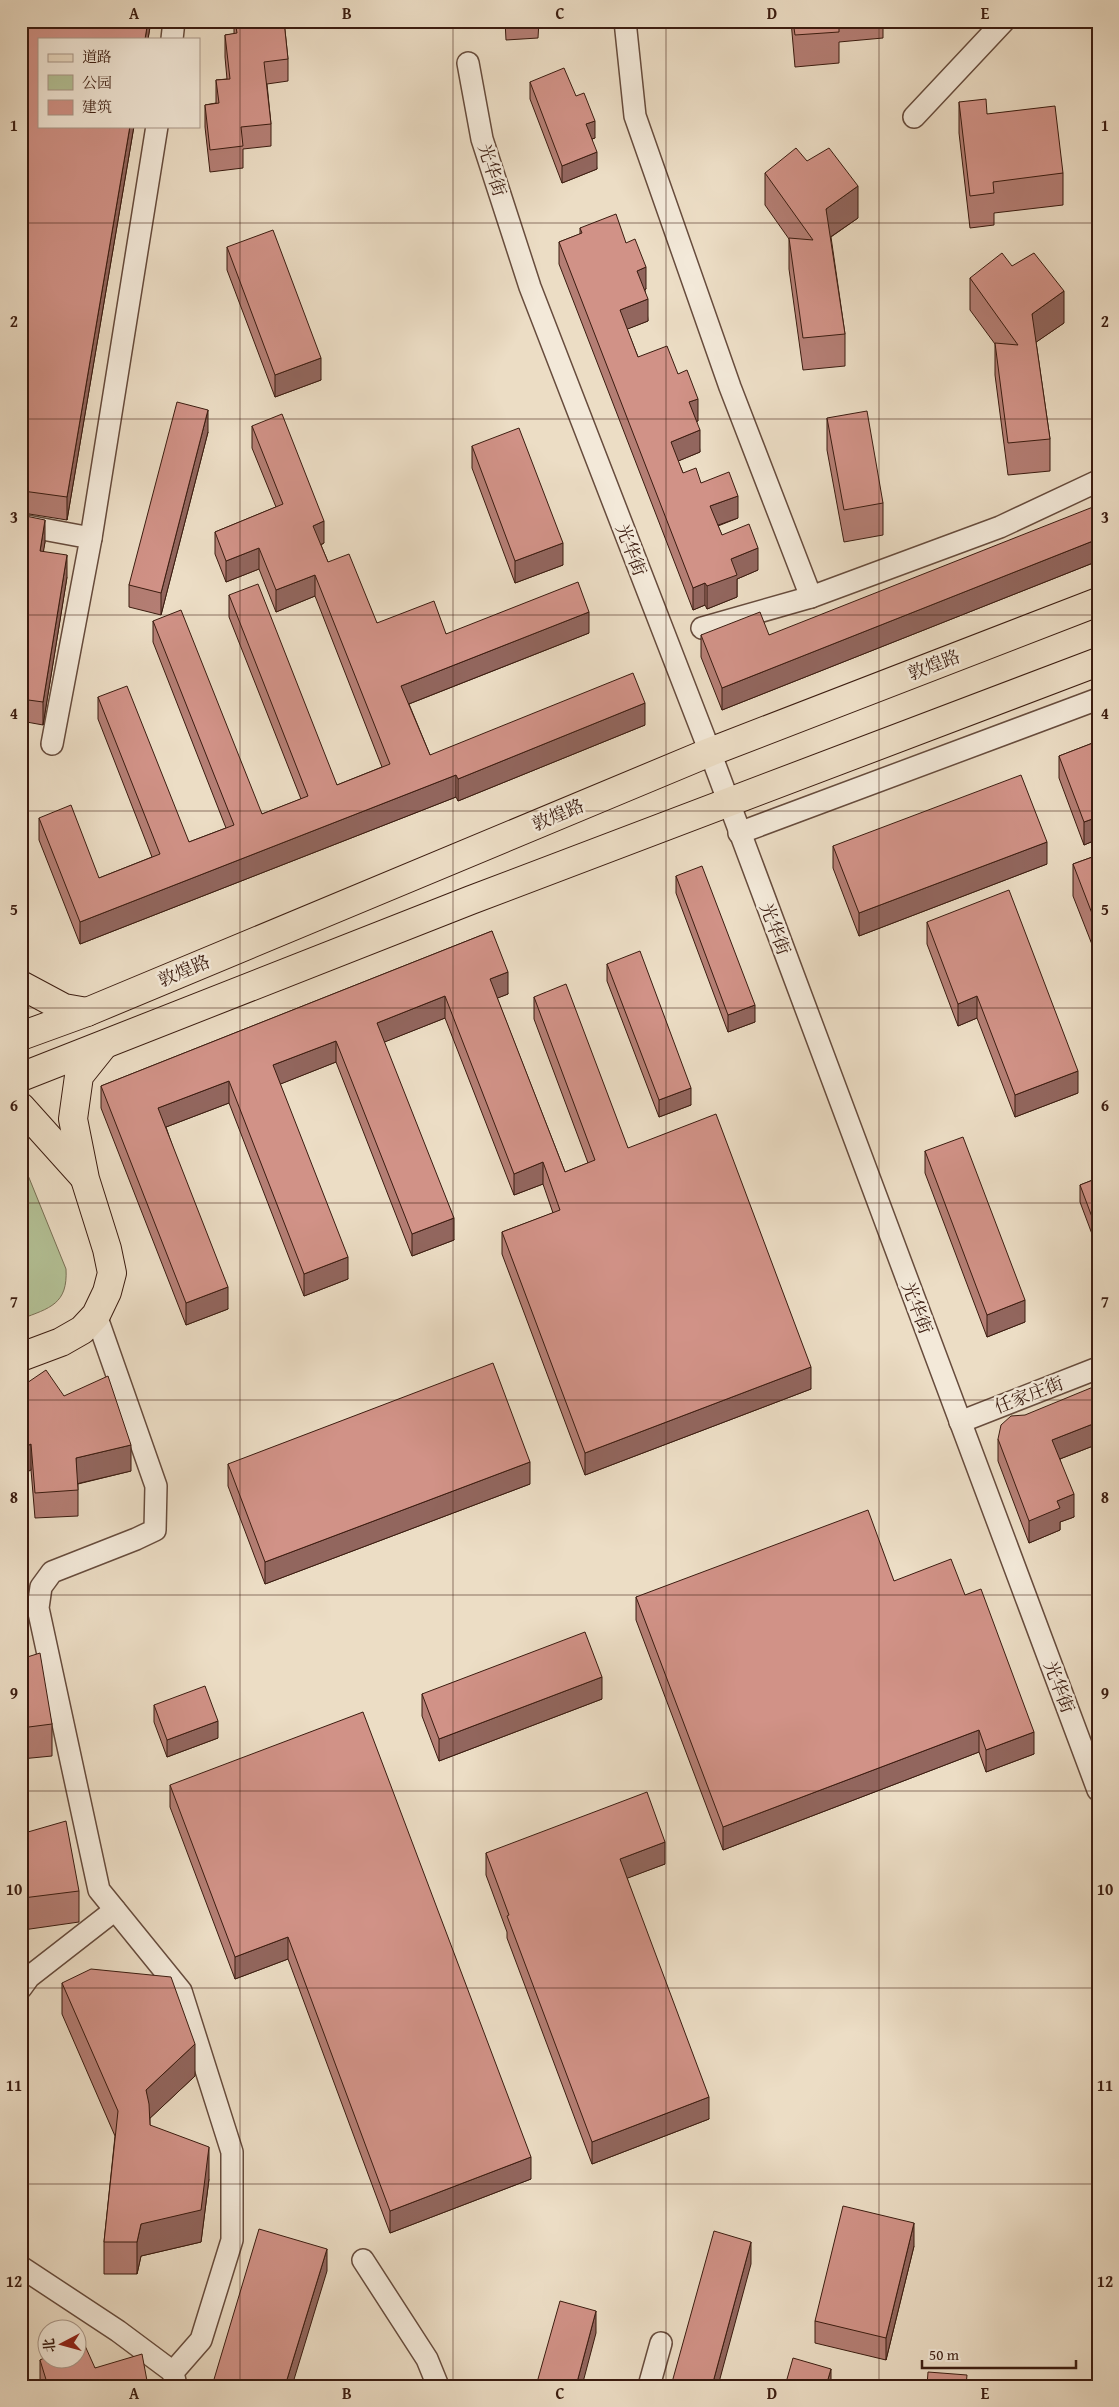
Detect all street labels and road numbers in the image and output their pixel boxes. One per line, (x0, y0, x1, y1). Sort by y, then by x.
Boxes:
street label: 光华街 (471, 140, 514, 200)
street label: 光华街 (609, 520, 654, 580)
street label: 敦煌路 (904, 642, 964, 687)
street label: 敦煌路 (528, 792, 588, 838)
street label: 光华街 (753, 899, 798, 959)
street label: 敦煌路 (154, 948, 214, 994)
street label: 光华街 (895, 1278, 940, 1338)
street label: 任家庄街 (990, 1369, 1067, 1420)
street label: 光华街 (1037, 1657, 1082, 1717)

